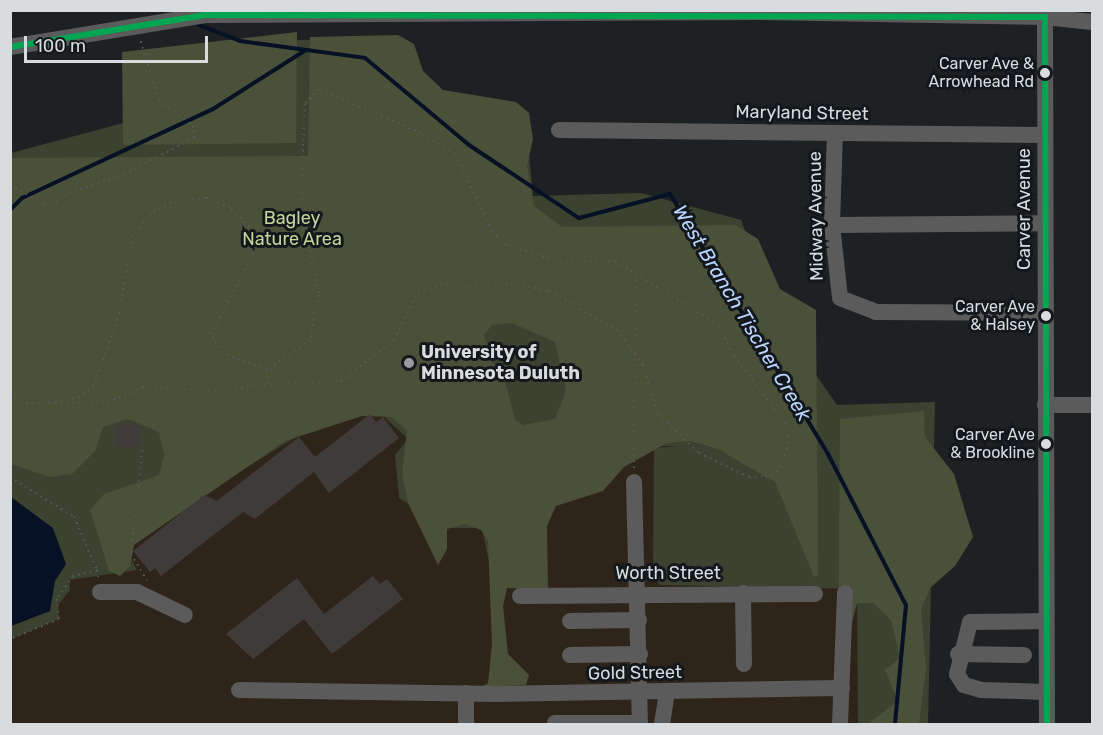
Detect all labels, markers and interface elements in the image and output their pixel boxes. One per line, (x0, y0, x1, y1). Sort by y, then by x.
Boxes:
scale bar (27, 24, 212, 62)
text: 100 m (35, 35, 86, 57)
place label: Carver Ave & Arrowhead Rd (929, 54, 1034, 92)
marker: Carver Ave & Arrowhead Rd (1039, 67, 1051, 79)
street label: Maryland Street (735, 101, 869, 125)
street label: Carver Avenue (1013, 148, 1035, 270)
street label: Midway Avenue (804, 151, 828, 281)
water label: West Branch Tischer Creek (668, 200, 816, 426)
park label: Bagley Nature Area (242, 208, 342, 250)
place label: Carver Ave & Halsey (954, 297, 1035, 335)
marker: Carver Ave & Halsey (1040, 310, 1052, 322)
place label: University of Minnesota Duluth (421, 342, 580, 385)
marker: University of Minnesota Duluth (402, 356, 416, 370)
place label: Carver Ave & Brookline (950, 425, 1035, 463)
marker: Carver Ave & Brookline (1040, 438, 1052, 450)
street label: Worth Street (615, 562, 721, 584)
street label: Gold Street (588, 661, 682, 685)

